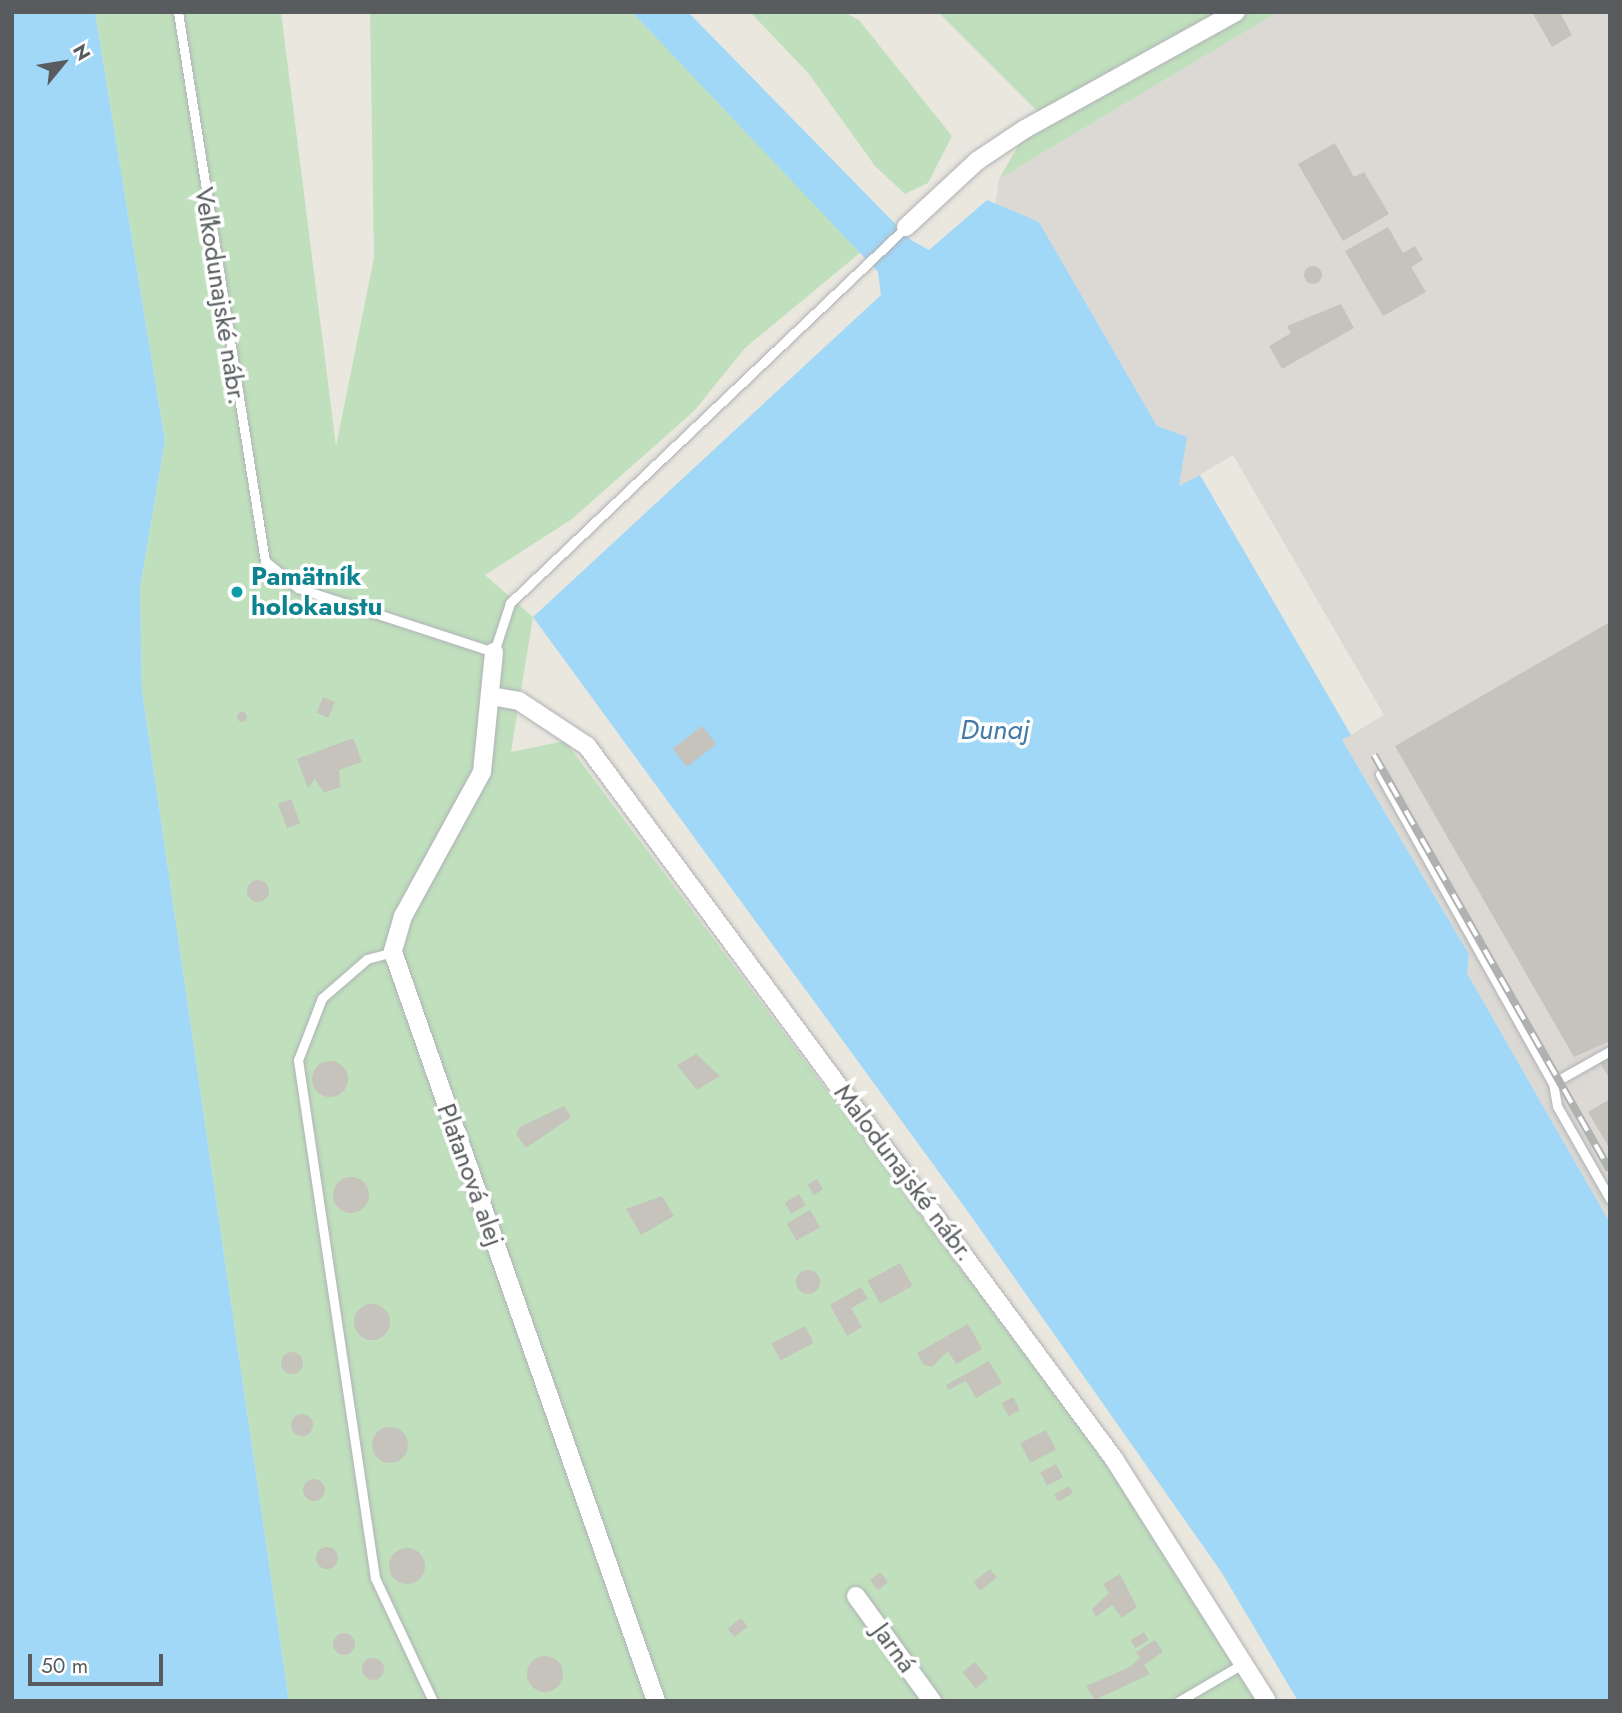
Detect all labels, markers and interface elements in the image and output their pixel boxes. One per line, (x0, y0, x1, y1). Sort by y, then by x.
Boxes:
north arrow (28, 28, 98, 98)
text: N (66, 39, 97, 66)
street label: Veľkodunajské nábr. (187, 185, 253, 407)
place label: Pamätník holokaustu (251, 561, 383, 622)
marker: Pamätník holokaustu (229, 584, 245, 600)
water label: Dunaj (960, 713, 1030, 747)
street label: Malodunajské nábr. (827, 1078, 981, 1268)
street label: Platanová alej (430, 1100, 510, 1250)
street label: Jarná (866, 1617, 922, 1679)
scale bar (32, 1640, 166, 1684)
text: 50 m (41, 1651, 88, 1681)

